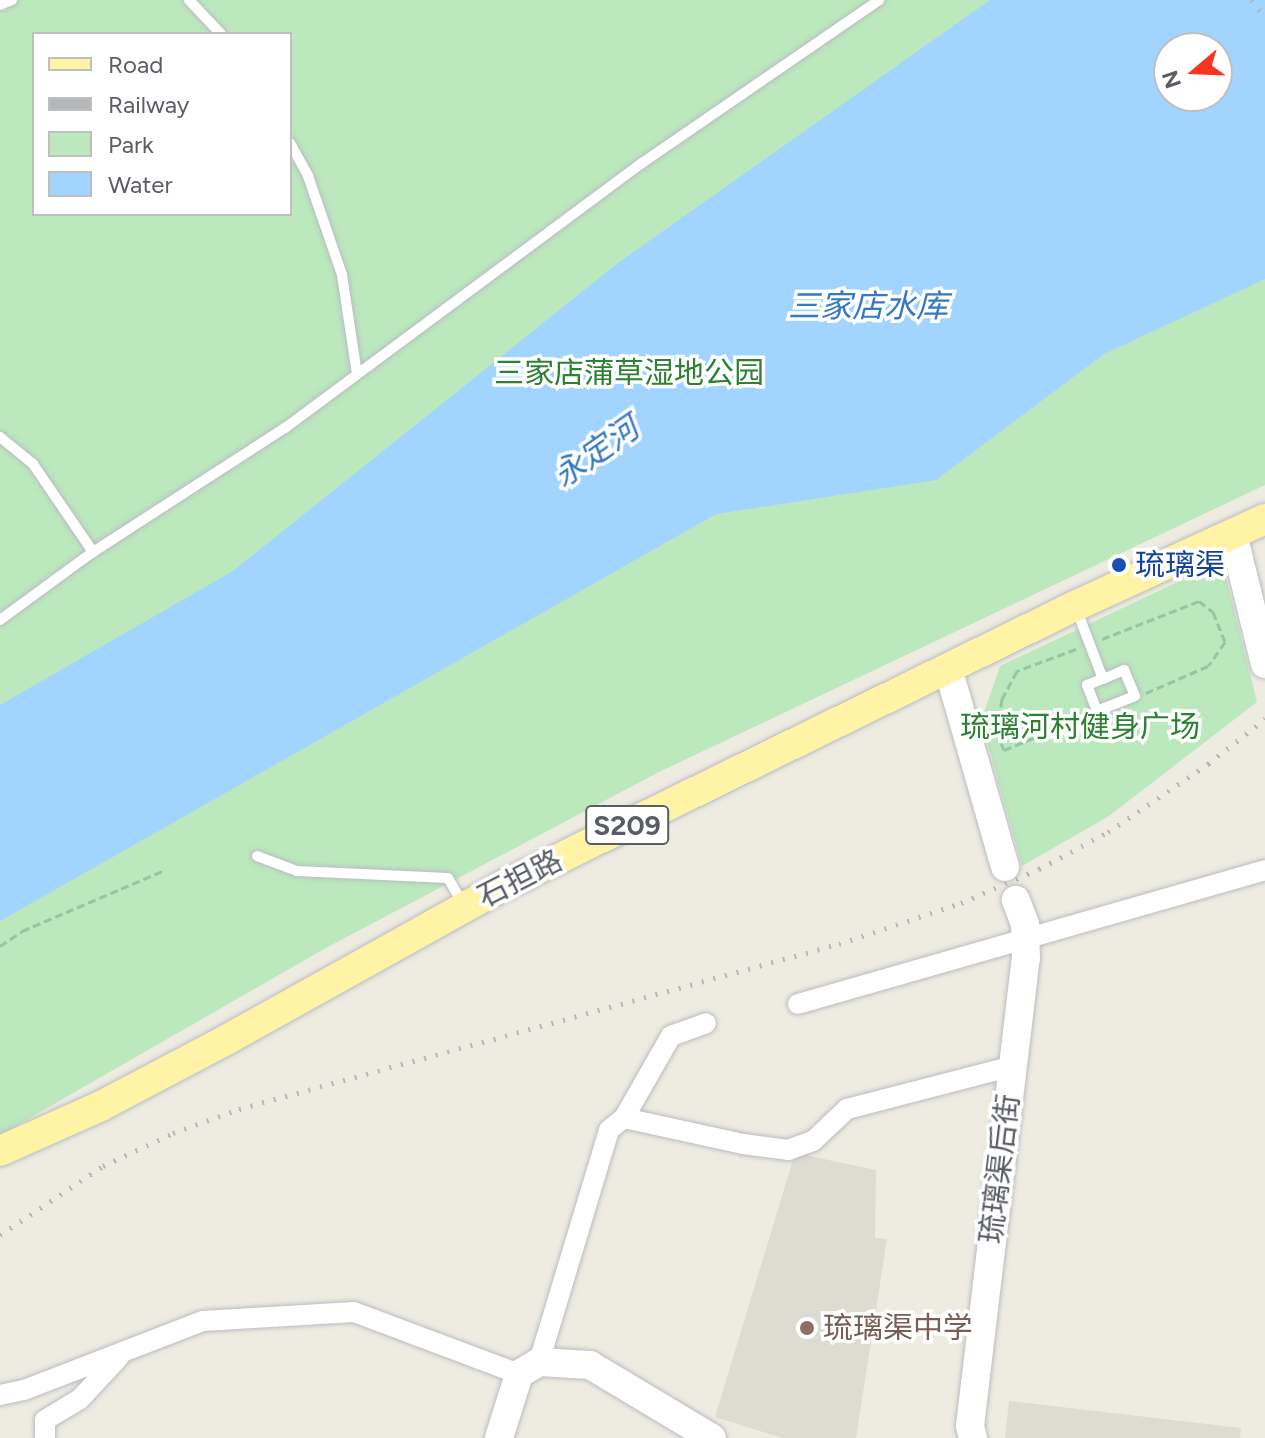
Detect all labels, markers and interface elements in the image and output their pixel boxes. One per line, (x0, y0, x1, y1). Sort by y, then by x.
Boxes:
legend (32, 32, 292, 216)
north arrow (1153, 32, 1233, 112)
text: Road (108, 50, 163, 79)
text: N (1156, 67, 1187, 92)
text: Railway (108, 90, 189, 119)
text: Park (108, 130, 154, 159)
text: Water (108, 170, 173, 199)
water label: 三家店水库 (788, 287, 948, 325)
park label: 三家店蒲草湿地公园 (494, 355, 764, 391)
water label: 永定河 (546, 409, 646, 495)
place label: 琉璃渠 (1135, 547, 1225, 583)
marker: 琉璃渠 (1110, 556, 1128, 574)
park label: 琉璃河村健身广场 (960, 709, 1200, 745)
road number: S209 (585, 801, 669, 849)
street label: 石担路 (472, 843, 568, 915)
street label: 琉璃渠后街 (973, 1092, 1027, 1246)
place label: 琉璃渠中学 (823, 1310, 973, 1346)
marker: 琉璃渠中学 (798, 1319, 816, 1337)

